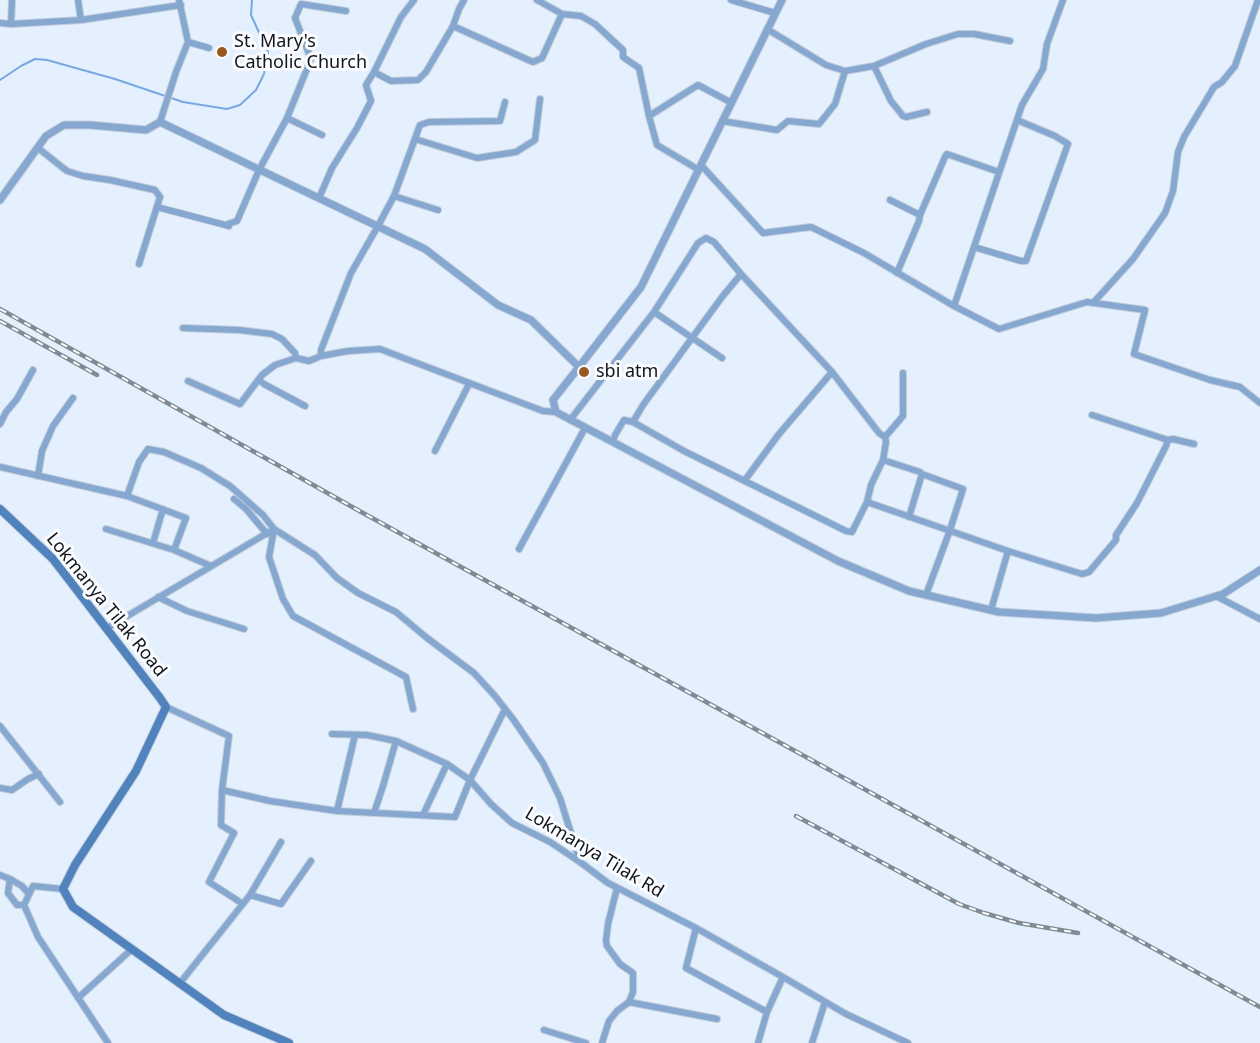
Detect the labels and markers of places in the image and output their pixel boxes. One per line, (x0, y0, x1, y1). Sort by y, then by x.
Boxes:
place label: St. Mary's Catholic Church (234, 31, 367, 74)
marker: St. Mary's Catholic Church (215, 45, 229, 59)
place label: sbi atm (596, 361, 658, 383)
marker: sbi atm (577, 365, 591, 379)

